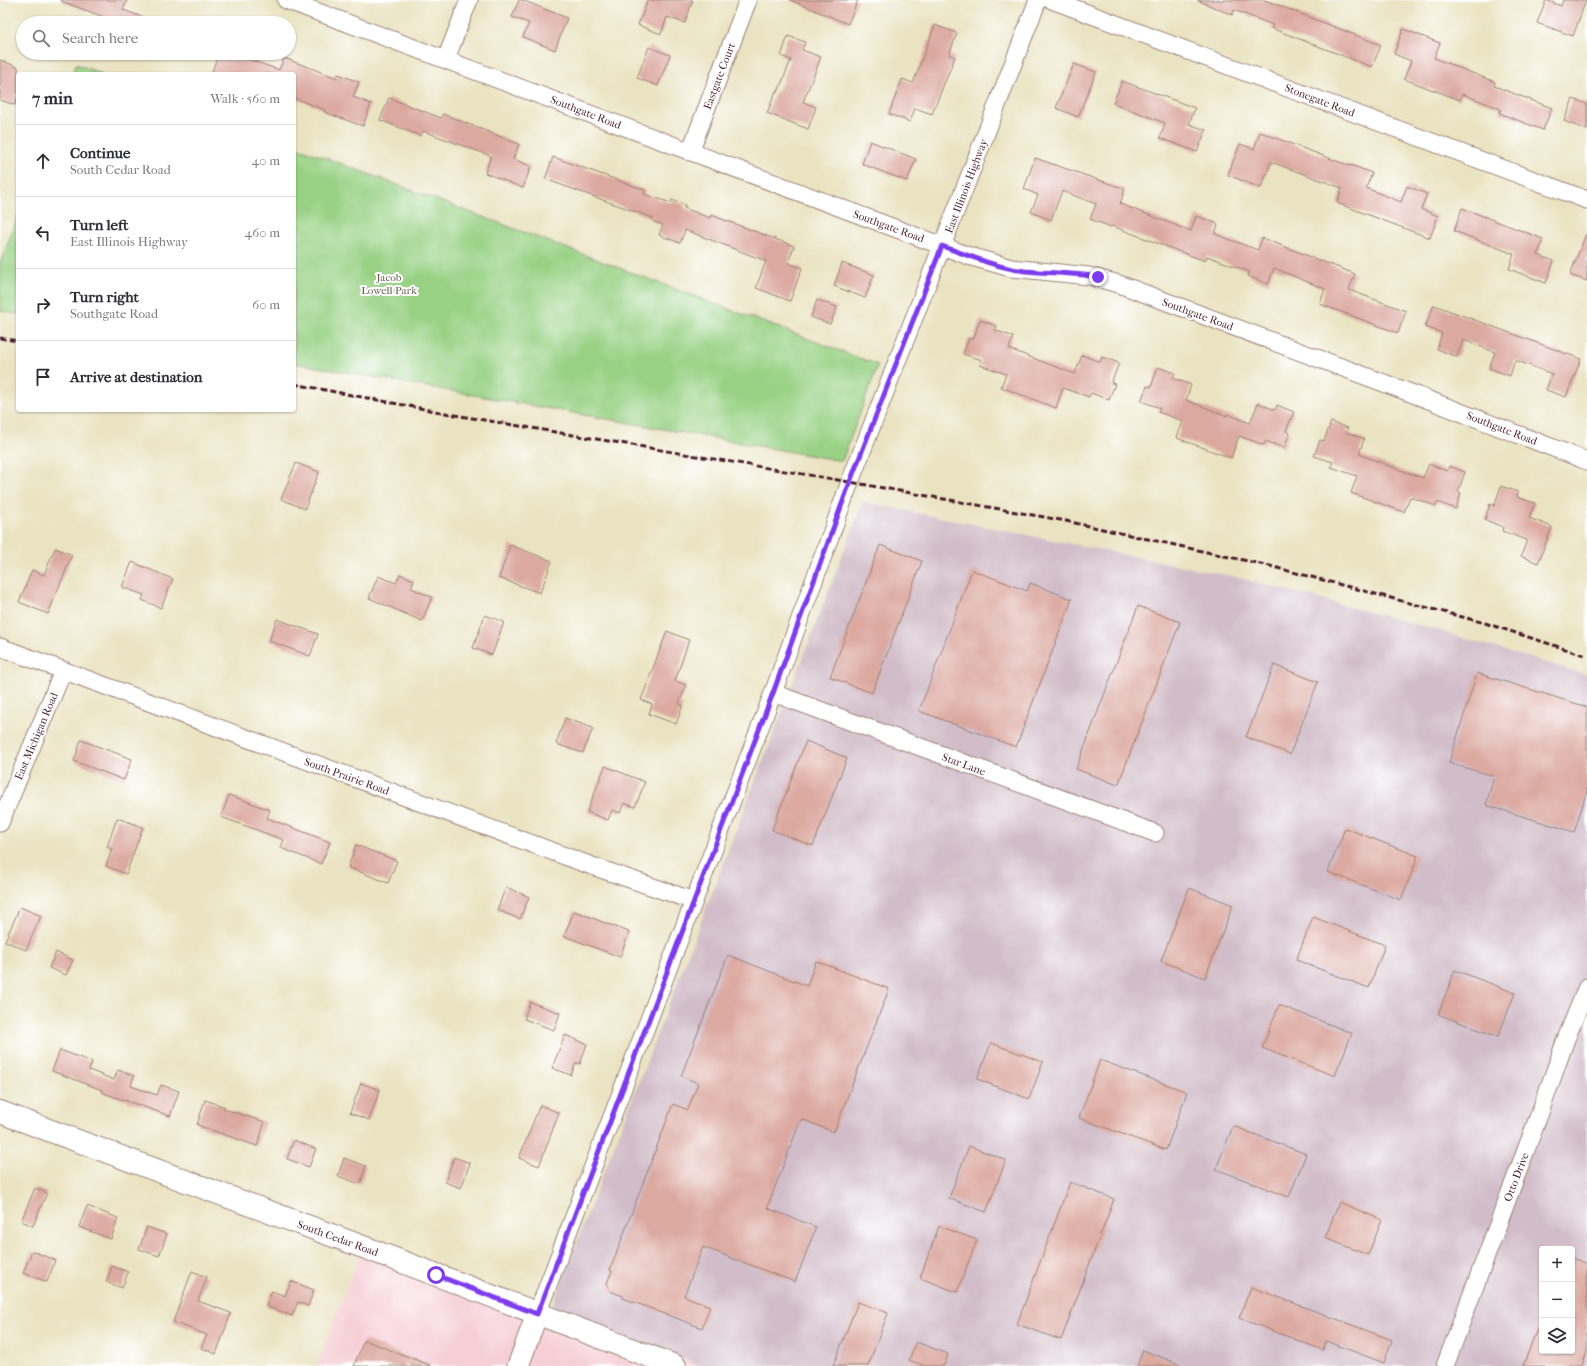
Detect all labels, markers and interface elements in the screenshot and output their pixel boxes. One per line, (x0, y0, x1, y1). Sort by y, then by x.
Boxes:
search box (16, 16, 296, 60)
icon: search (30, 27, 52, 49)
text: Search here (62, 29, 138, 47)
street label: Eastgate Court (701, 41, 738, 111)
street label: Stonegate Road (1283, 81, 1358, 120)
text: 7 min (32, 88, 73, 108)
text: Walk · 560 m (210, 91, 280, 106)
street label: Southgate Road (549, 93, 624, 132)
street label: East Illinois Highway (943, 136, 991, 235)
text: Continue (70, 144, 130, 162)
icon: ahead (32, 150, 54, 172)
text: 40 m (252, 153, 280, 168)
text: South Cedar Road (70, 162, 171, 177)
street label: Southgate Road (852, 208, 927, 246)
text: Turn left (70, 216, 128, 234)
icon: left (32, 222, 54, 244)
text: 460 m (245, 225, 280, 240)
text: East Illinois Highway (70, 234, 188, 249)
route end (1089, 268, 1107, 286)
park label: Jacob Lowell Park (361, 271, 417, 297)
text: Turn right (70, 288, 139, 306)
icon: right (32, 294, 54, 316)
street label: Southgate Road (1161, 296, 1236, 334)
text: 60 m (252, 297, 280, 312)
text: Southgate Road (70, 306, 158, 321)
icon: arrive (32, 366, 54, 388)
text: Arrive at destination (70, 368, 202, 386)
street label: Southgate Road (1465, 409, 1540, 448)
street label: East Michigan Road (12, 690, 61, 782)
street label: Star Lane (940, 751, 988, 779)
street label: South Prairie Road (303, 755, 392, 798)
street label: Otto Drive (1501, 1150, 1532, 1203)
street label: South Cedar Road (296, 1218, 381, 1260)
map controls (1539, 1246, 1575, 1354)
button: + (1539, 1246, 1575, 1282)
route start (427, 1266, 445, 1284)
button: − (1539, 1282, 1575, 1318)
button: layers (1539, 1318, 1575, 1354)

